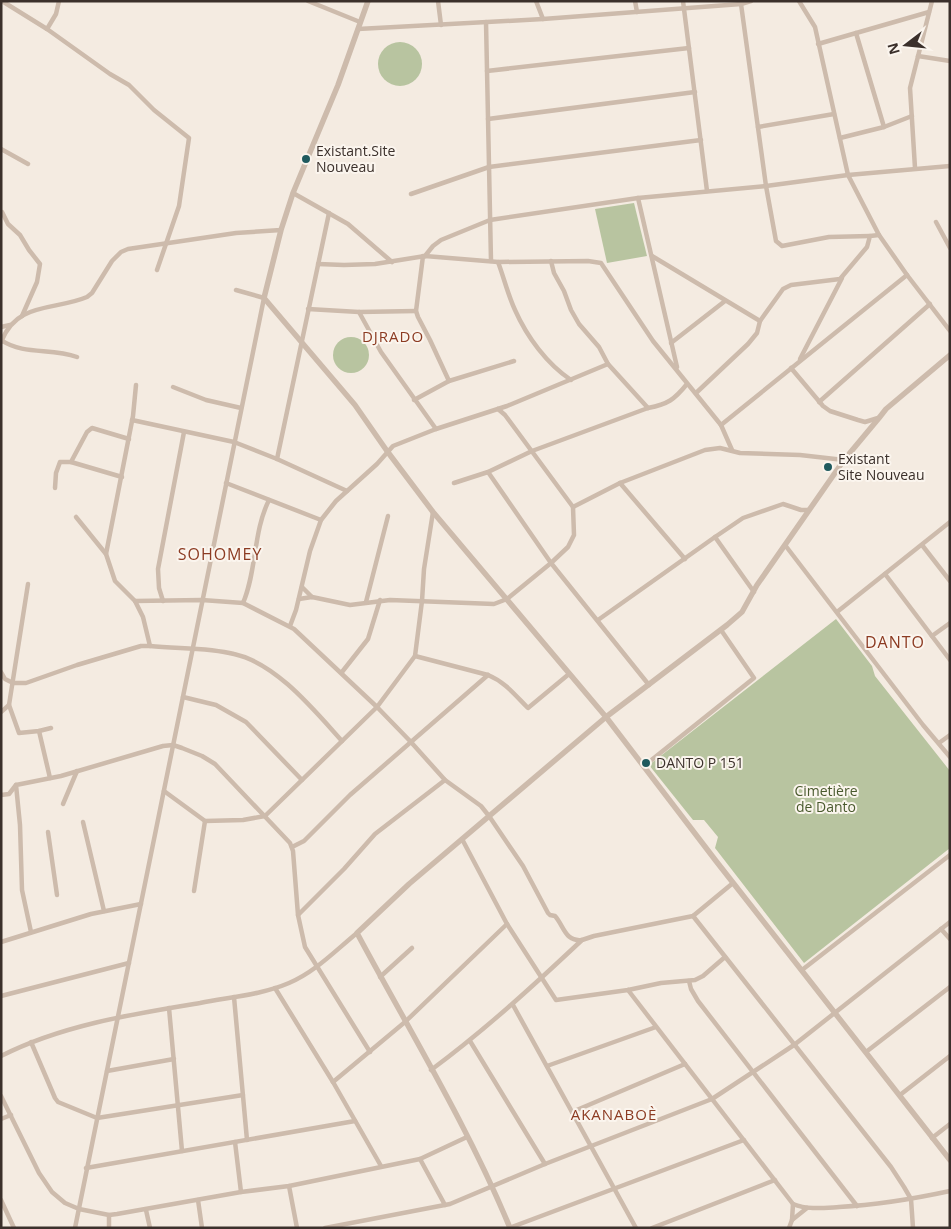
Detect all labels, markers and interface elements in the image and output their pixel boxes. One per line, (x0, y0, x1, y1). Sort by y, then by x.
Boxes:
north arrow (881, 20, 931, 70)
text: N (882, 41, 904, 57)
place label: Existant.Site Nouveau (316, 141, 396, 176)
marker: Existant.Site Nouveau (300, 153, 312, 165)
district label: DJRADO (362, 326, 424, 346)
place label: Existant Site Nouveau (838, 449, 924, 484)
marker: Existant Site Nouveau (822, 461, 834, 473)
district label: SOHOMEY (178, 543, 262, 565)
district label: DANTO (865, 631, 925, 653)
place label: DANTO P 151 (656, 753, 744, 772)
marker: DANTO P 151 (640, 757, 652, 769)
park label: Cimetière de Danto (794, 781, 858, 816)
district label: AKANABOÈ (571, 1104, 657, 1124)

